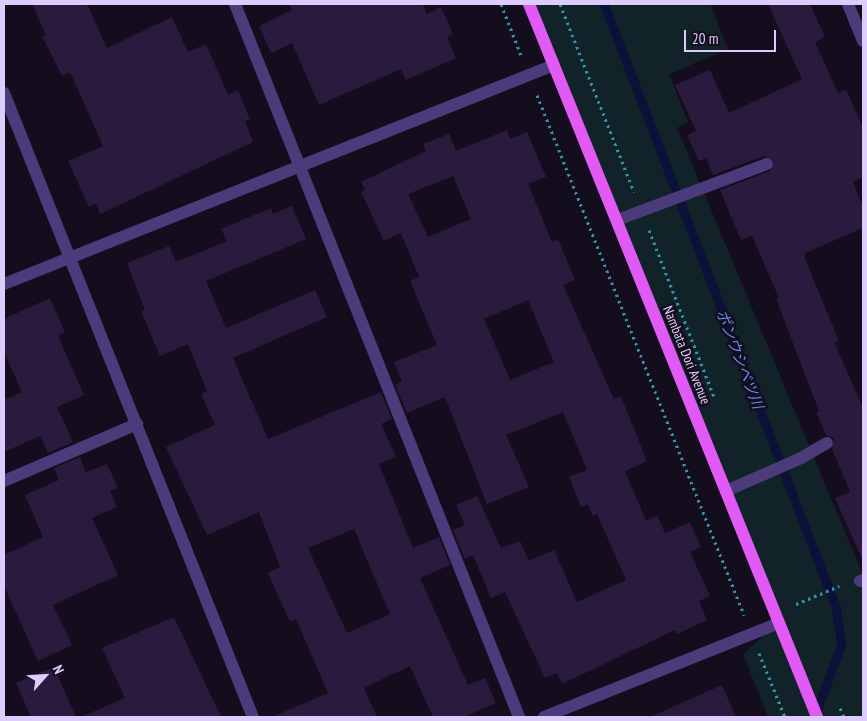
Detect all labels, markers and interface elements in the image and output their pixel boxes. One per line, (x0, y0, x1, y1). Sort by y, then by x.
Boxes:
scale bar (687, 20, 780, 52)
text: 20 m (692, 29, 718, 48)
street label: Nambata Dori Avenue (660, 303, 714, 407)
water label: ポンウシベツ川 (713, 307, 767, 411)
north arrow (20, 651, 70, 701)
text: N (49, 662, 68, 677)

